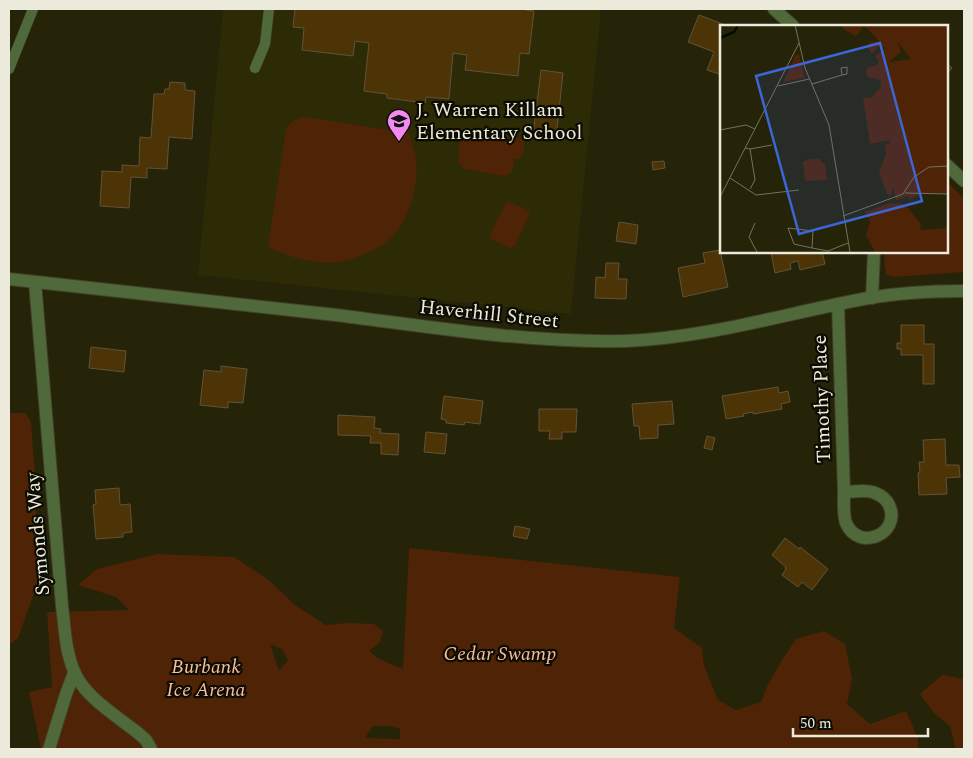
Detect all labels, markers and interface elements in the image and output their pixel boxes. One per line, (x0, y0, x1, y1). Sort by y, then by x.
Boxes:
inset map (720, 25, 948, 252)
place label: J. Warren Killam Elementary School (416, 95, 582, 148)
school or university icon: J. Warren Killam Elementary School (386, 108, 412, 142)
street label: Haverhill Street (418, 292, 560, 336)
street label: Timothy Place (805, 334, 839, 464)
street label: Symonds Way (18, 470, 58, 597)
park label: Cedar Swamp (444, 639, 556, 669)
park label: Burbank Ice Arena (167, 652, 245, 705)
scale bar (793, 706, 928, 738)
text: 50 m (800, 712, 832, 735)

